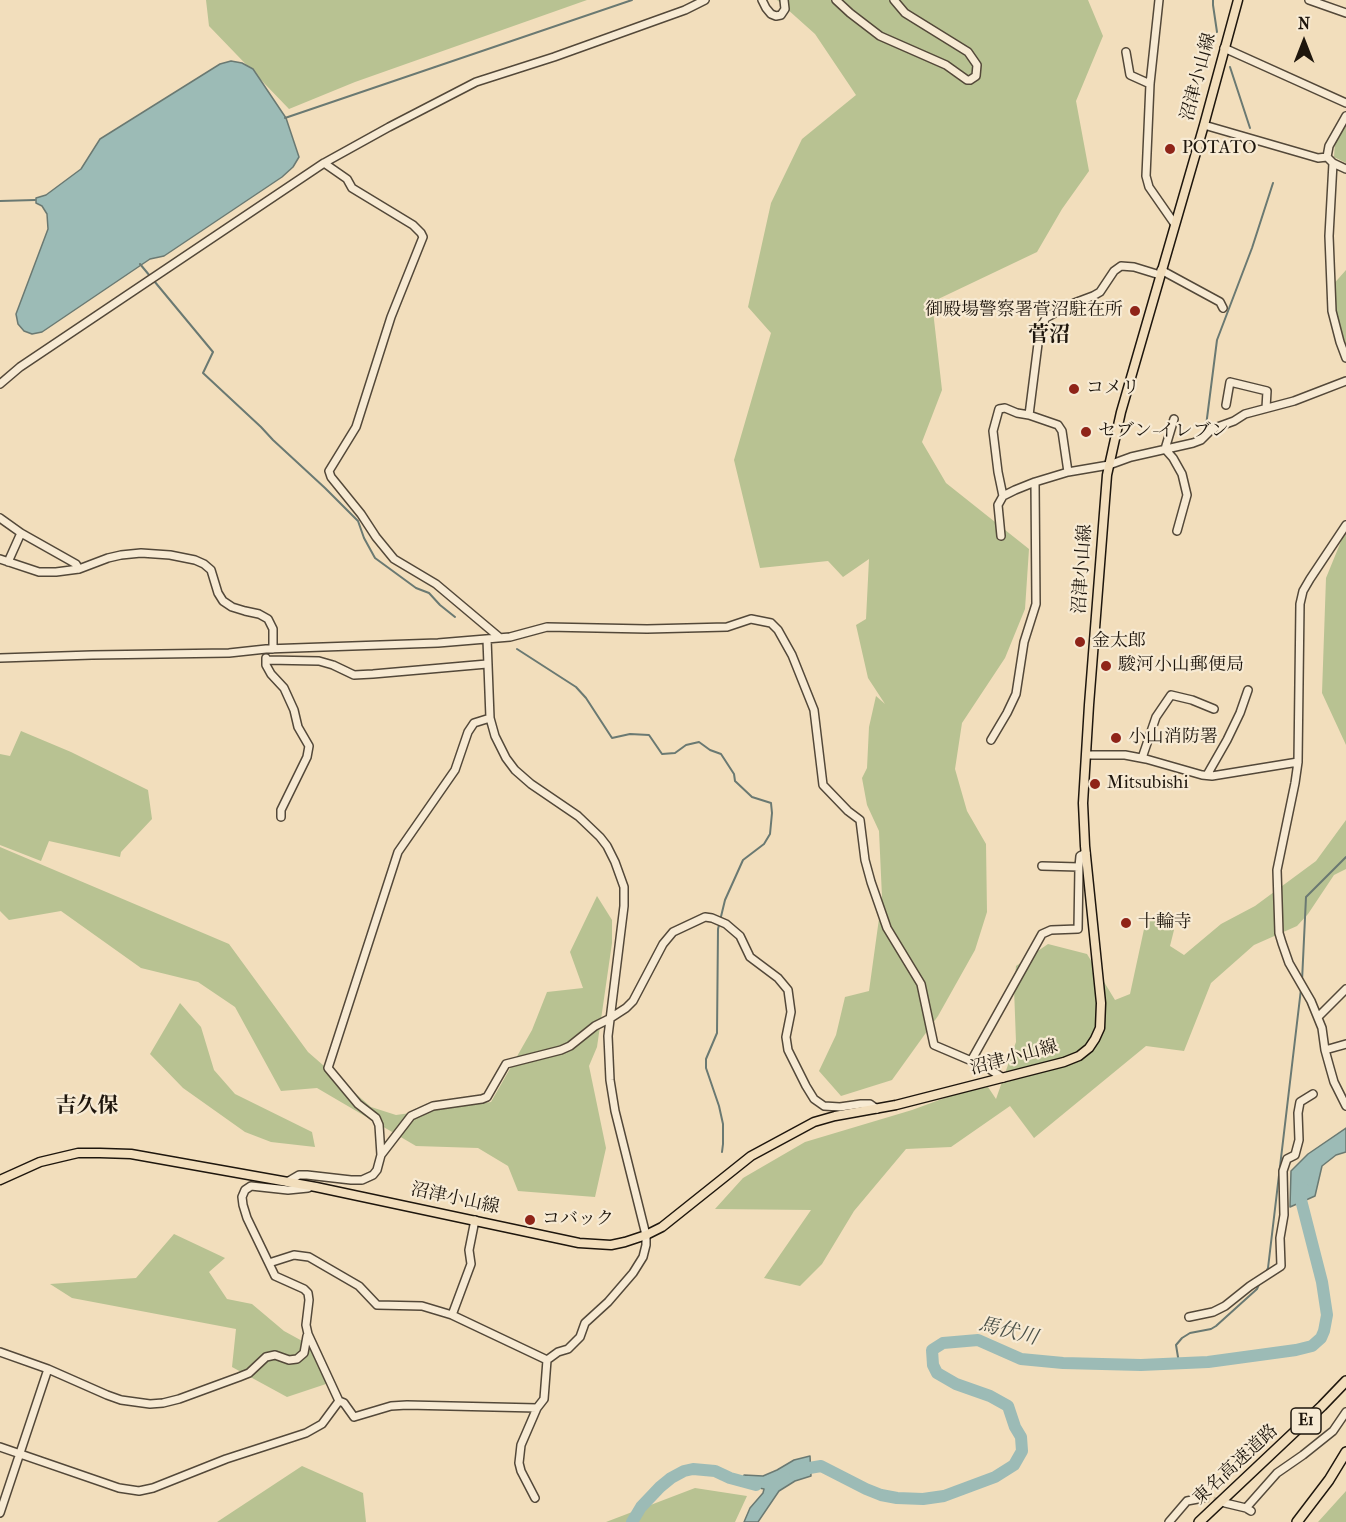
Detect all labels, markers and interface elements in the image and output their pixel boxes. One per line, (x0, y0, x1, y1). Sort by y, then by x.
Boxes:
north arrow (1274, 12, 1334, 72)
text: N (1298, 14, 1310, 33)
street label: 沼津小山線 (1177, 31, 1221, 123)
place label: POTATO (1182, 138, 1256, 160)
marker: POTATO (1163, 142, 1177, 156)
place label: 御殿場警察署菅沼駐在所 (925, 300, 1123, 322)
marker: 御殿場警察署菅沼駐在所 (1128, 304, 1142, 318)
district label: 菅沼 (1028, 323, 1070, 349)
place label: コメリ (1086, 378, 1140, 400)
marker: コメリ (1067, 382, 1081, 396)
place label: セブン-イレブン (1098, 421, 1229, 443)
marker: セブン-イレブン (1079, 425, 1093, 439)
street label: 沼津小山線 (1069, 523, 1097, 615)
place label: 金太郎 (1092, 631, 1146, 653)
marker: 金太郎 (1073, 635, 1087, 649)
place label: 駿河小山郵便局 (1118, 655, 1244, 677)
marker: 駿河小山郵便局 (1099, 659, 1113, 673)
place label: 小山消防署 (1128, 727, 1218, 749)
marker: 小山消防署 (1109, 731, 1123, 745)
place label: Mitsubishi (1107, 773, 1188, 795)
marker: Mitsubishi (1088, 777, 1102, 791)
place label: 十輪寺 (1138, 912, 1192, 934)
marker: 十輪寺 (1119, 916, 1133, 930)
street label: 沼津小山線 (968, 1036, 1060, 1080)
district label: 吉久保 (56, 1094, 118, 1120)
street label: 沼津小山線 (409, 1179, 501, 1219)
place label: コバック (542, 1209, 614, 1231)
marker: コバック (523, 1213, 537, 1227)
water label: 馬伏川 (976, 1313, 1040, 1351)
road number: E1 (1291, 1408, 1321, 1434)
street label: 東名高速道路 (1189, 1420, 1283, 1510)

